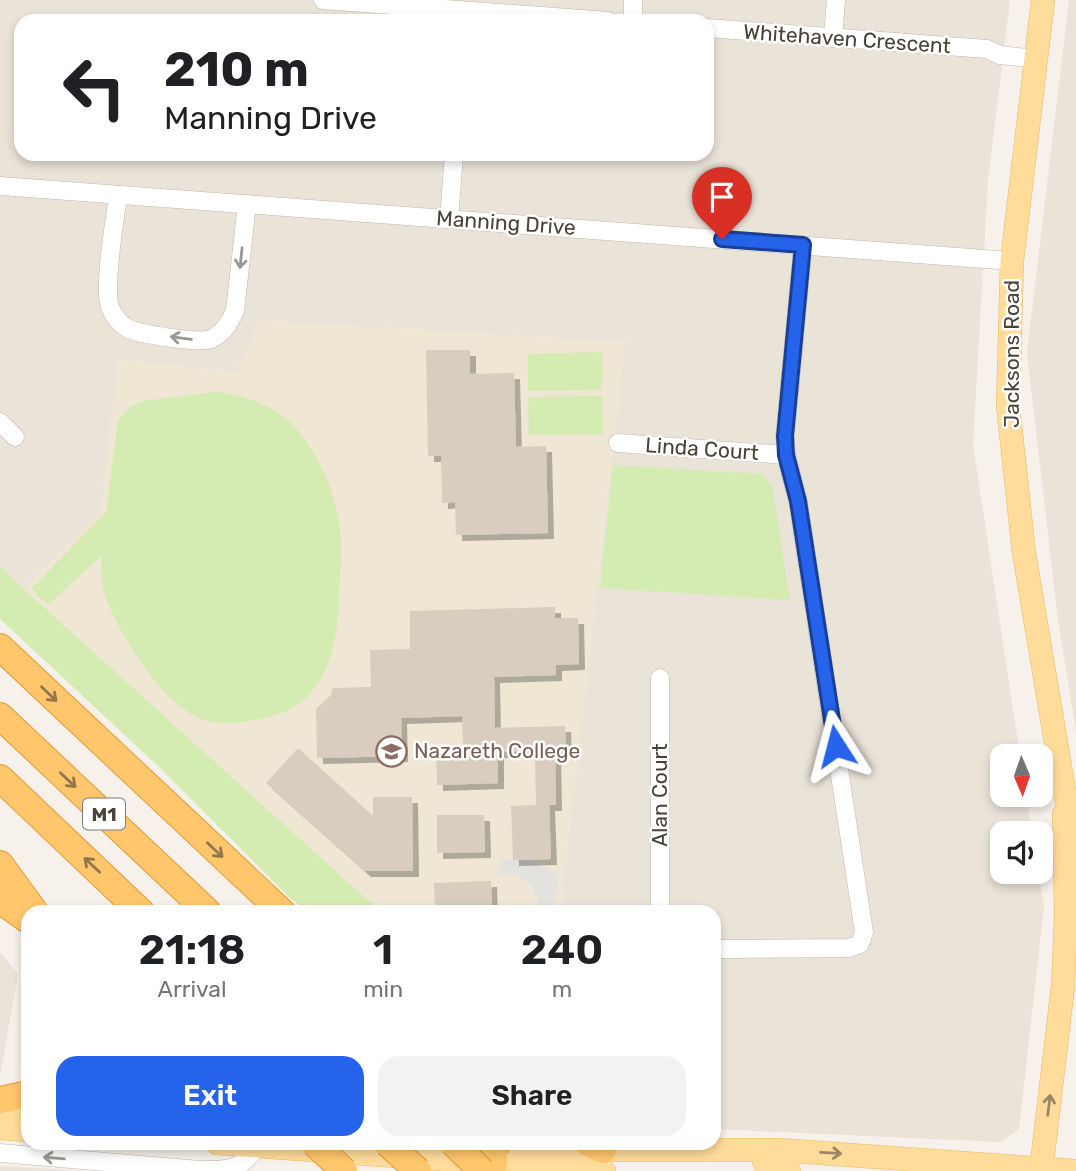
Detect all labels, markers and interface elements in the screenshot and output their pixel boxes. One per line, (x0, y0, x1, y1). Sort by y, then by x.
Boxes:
street label: Whitehaven Crescent (742, 19, 952, 58)
text: 210 m (164, 40, 309, 98)
icon: left (49, 42, 140, 133)
text: Manning Drive (164, 99, 377, 137)
pin (692, 167, 752, 239)
icon: arrive (703, 178, 741, 216)
street label: Manning Drive (435, 205, 577, 240)
one-way arrow (234, 246, 247, 268)
street label: Jacksons Road (999, 280, 1024, 428)
one-way arrow (171, 331, 193, 344)
street label: Linda Court (644, 432, 760, 465)
one-way arrow (41, 685, 58, 702)
position arrow (799, 709, 873, 783)
school or university icon: Nazareth College (374, 734, 408, 768)
place label: Nazareth College (414, 738, 580, 763)
street label: Alan Court (647, 743, 672, 847)
north arrow (990, 744, 1054, 807)
map controls (990, 744, 1053, 884)
one-way arrow (59, 771, 76, 788)
road number: M1 (83, 799, 125, 830)
button: sound (990, 821, 1053, 884)
one-way arrow (206, 841, 223, 858)
one-way arrow (84, 856, 101, 873)
text: 21:18 (139, 925, 245, 975)
text: 1 (373, 925, 393, 975)
text: 240 (521, 925, 603, 975)
text: Arrival (158, 975, 227, 1003)
text: min (363, 975, 403, 1003)
text: m (552, 975, 572, 1003)
button: Exit (56, 1056, 364, 1136)
button: Share (378, 1056, 686, 1136)
one-way arrow (1043, 1094, 1056, 1116)
one-way arrow (819, 1146, 842, 1159)
one-way arrow (44, 1151, 66, 1164)

